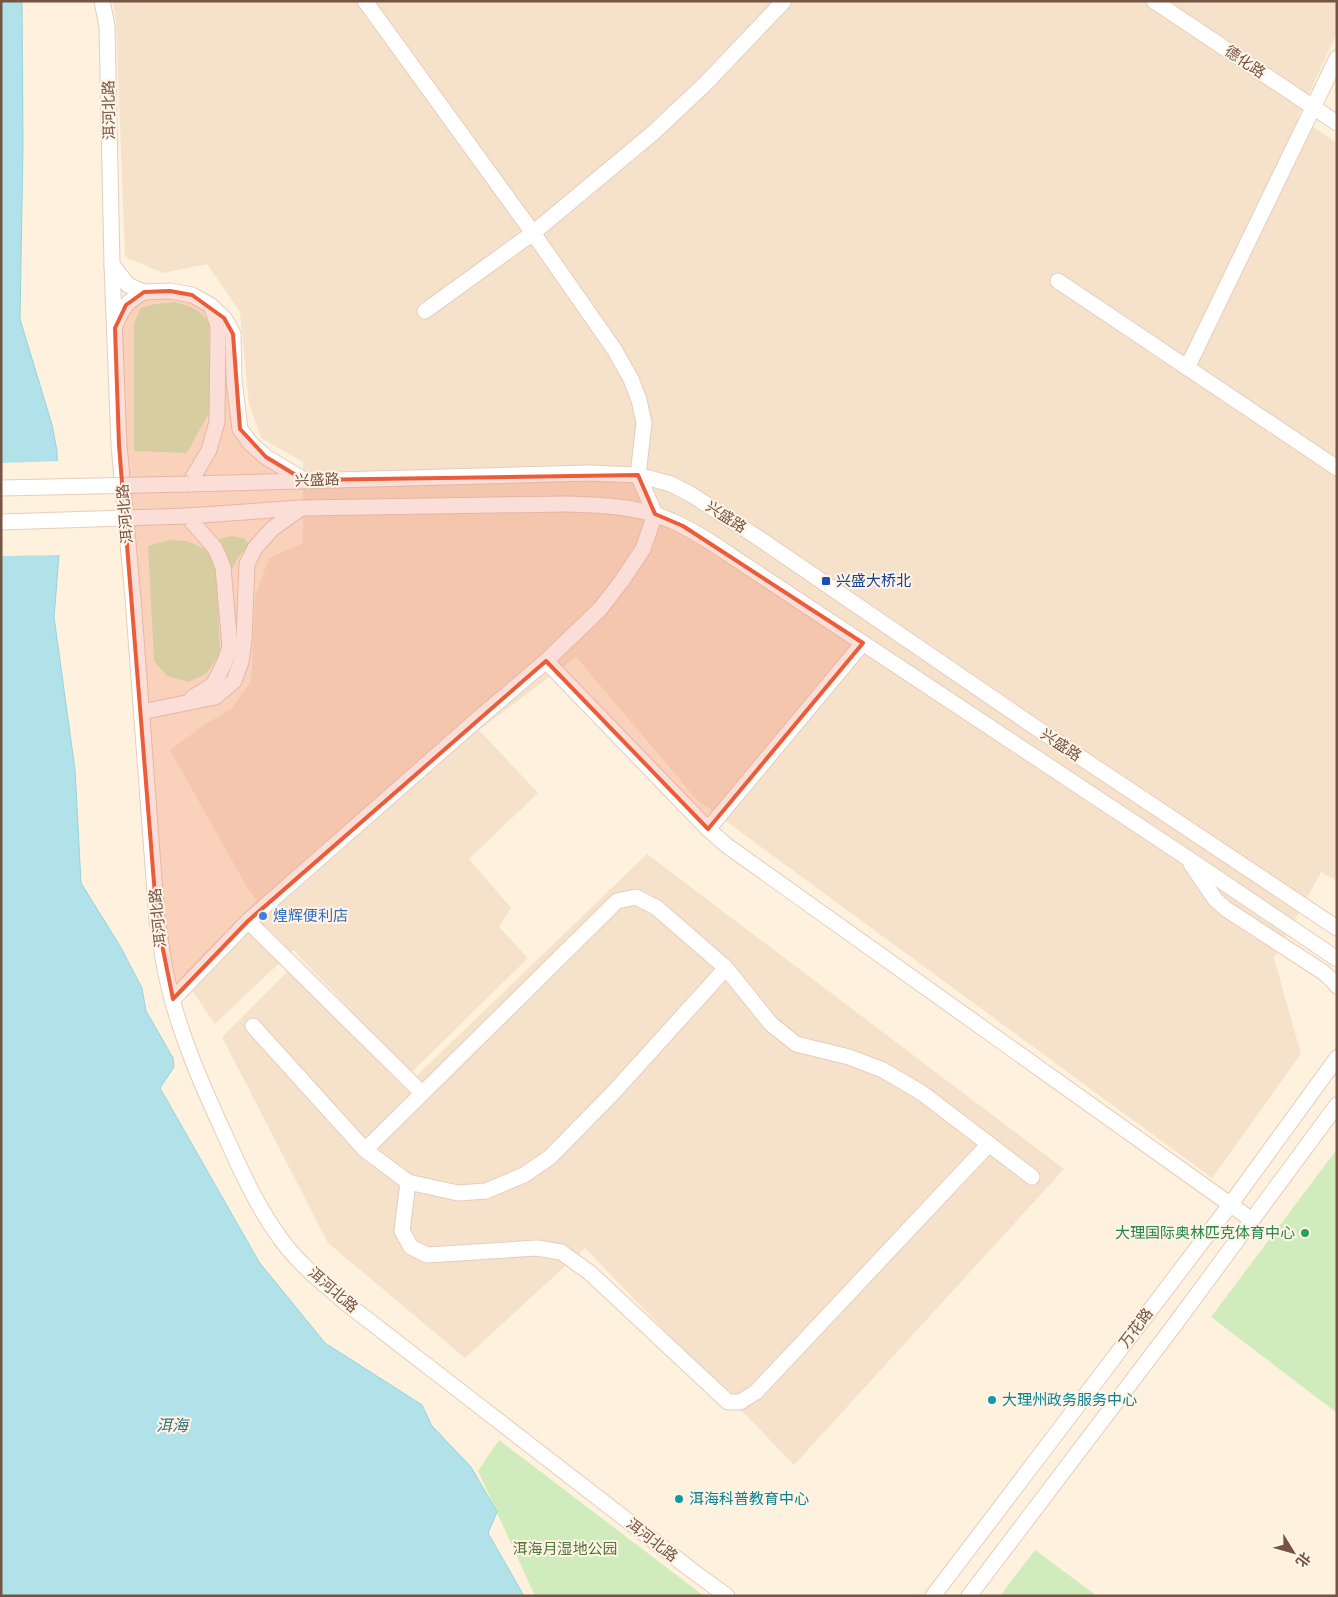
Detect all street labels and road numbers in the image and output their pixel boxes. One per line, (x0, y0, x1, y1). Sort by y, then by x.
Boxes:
street label: 德化路 (1221, 41, 1269, 82)
street label: 洱河北路 (98, 80, 119, 140)
street label: 兴盛路 (294, 469, 340, 490)
street label: 洱河北路 (112, 483, 137, 545)
street label: 兴盛路 (702, 496, 750, 537)
street label: 兴盛路 (1037, 724, 1085, 765)
street label: 洱河北路 (145, 887, 170, 949)
street label: 洱河北路 (304, 1263, 362, 1316)
street label: 万花路 (1114, 1304, 1157, 1351)
street label: 洱河北路 (623, 1514, 682, 1566)

